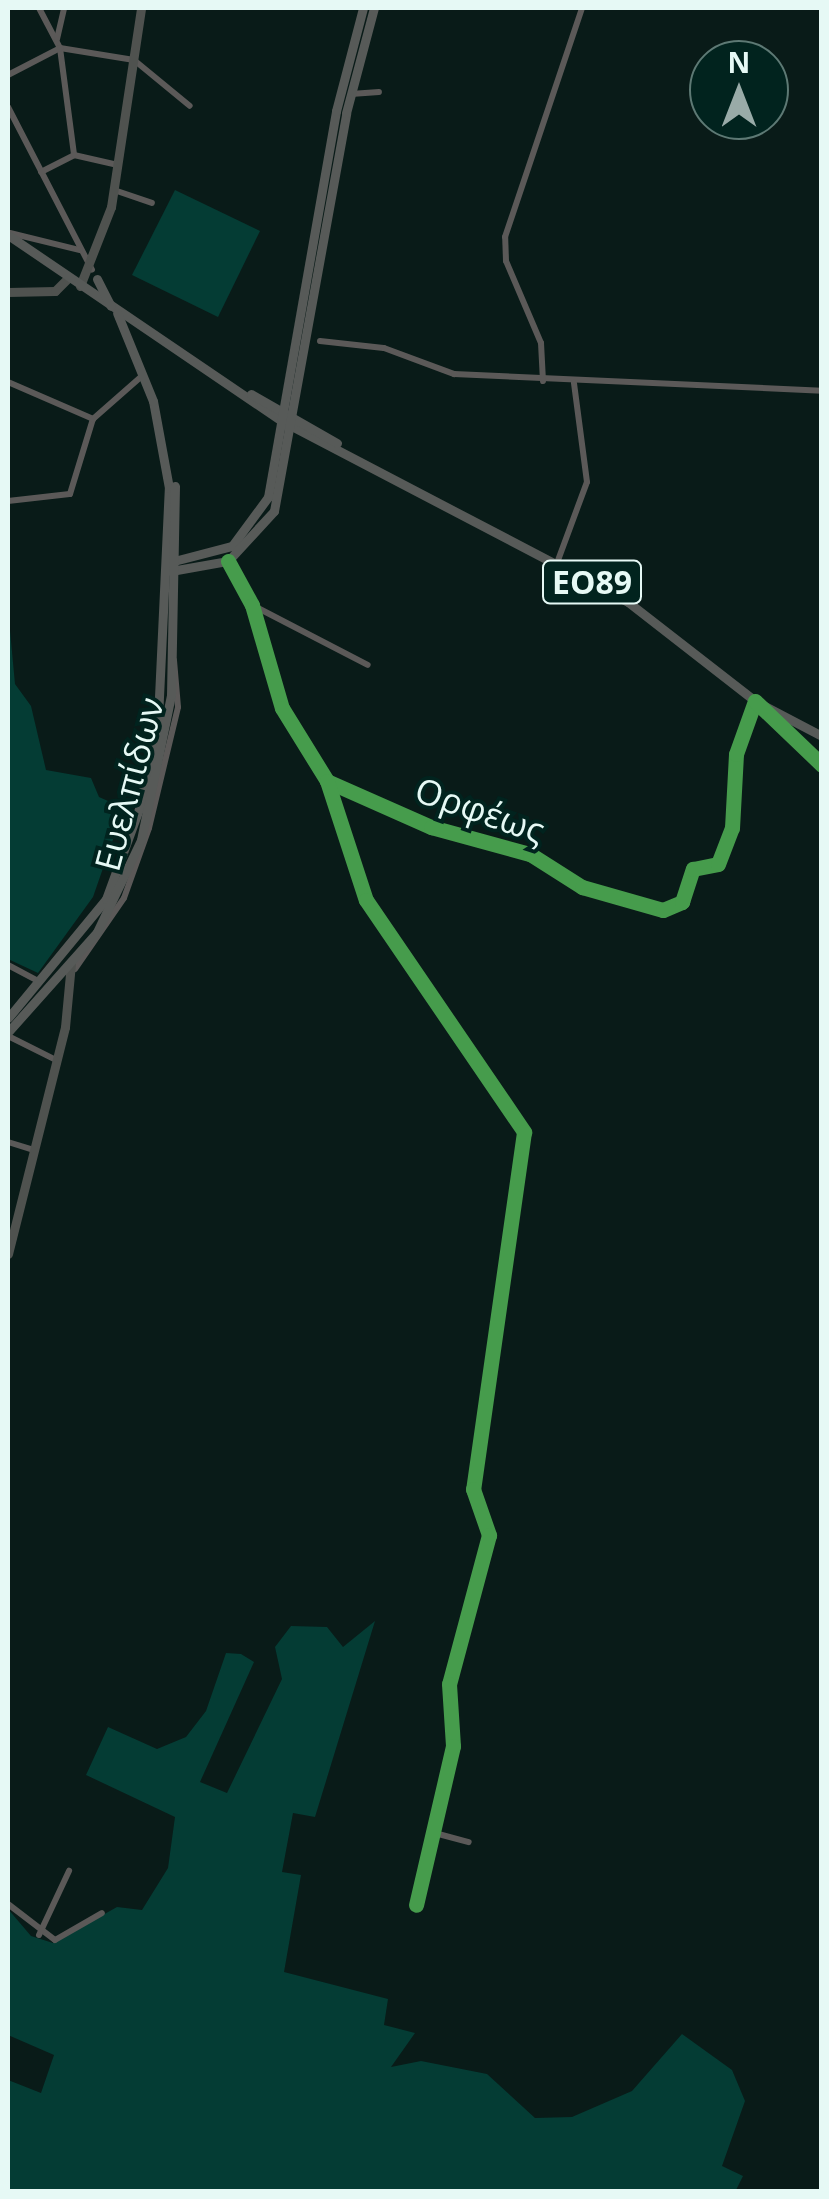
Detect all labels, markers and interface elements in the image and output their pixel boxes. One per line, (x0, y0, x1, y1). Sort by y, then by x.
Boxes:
north arrow (689, 40, 789, 140)
text: N (728, 43, 750, 81)
road number: ΕΟ89 (542, 555, 642, 609)
street label: Ευελπίδων (86, 693, 172, 875)
street label: Ορφέως (410, 768, 550, 852)

